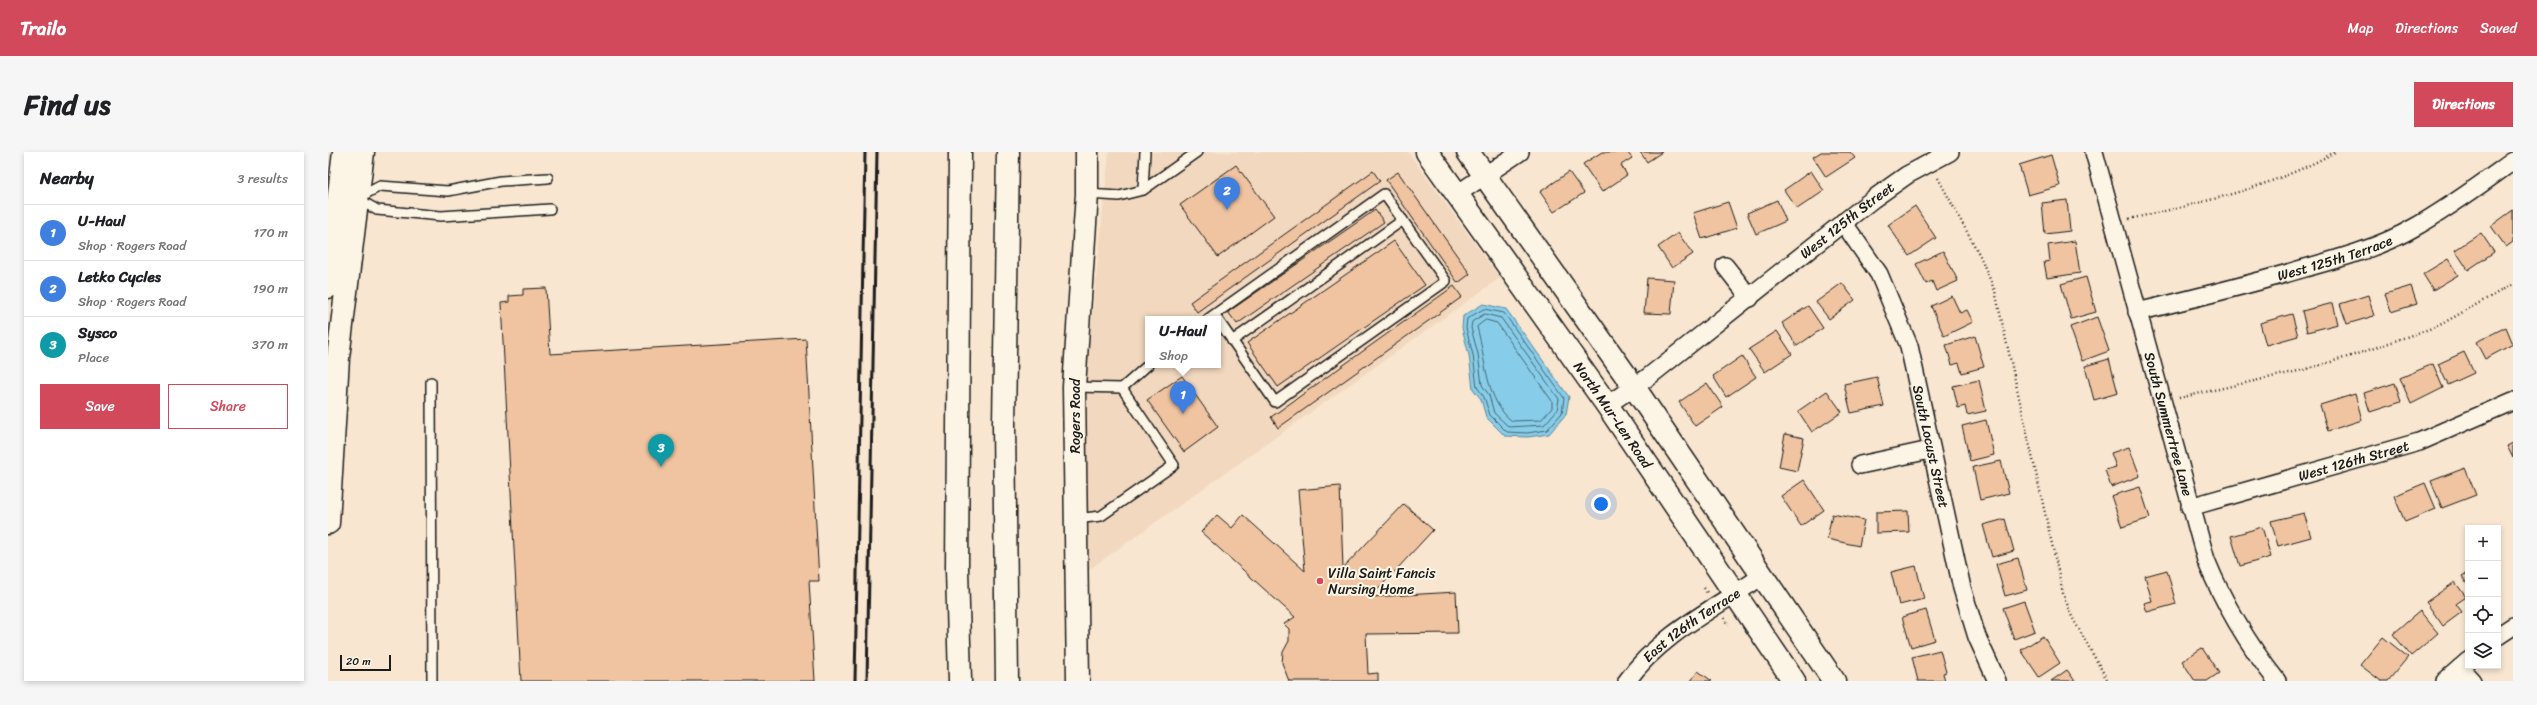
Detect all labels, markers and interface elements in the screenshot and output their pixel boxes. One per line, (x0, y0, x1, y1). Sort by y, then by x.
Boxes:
text: Trailo (20, 12, 66, 45)
text: Map (2347, 16, 2373, 41)
text: Directions (2395, 16, 2458, 41)
text: Saved (2480, 16, 2517, 41)
text: Find us (24, 80, 111, 129)
button: Directions (2414, 82, 2513, 127)
text: Nearby (40, 163, 94, 193)
text: 3 results (237, 167, 288, 190)
street label: West 125th Street (1794, 175, 1900, 265)
pin: 2 (1214, 177, 1240, 210)
text: U-Haul (78, 208, 125, 234)
text: 1 (50, 221, 56, 244)
text: 170 m (253, 221, 288, 244)
street label: West 125th Terrace (2274, 228, 2397, 288)
text: Shop · Rogers Road (78, 234, 186, 257)
text: Letko Cycles (78, 264, 161, 290)
text: 2 (49, 277, 57, 300)
text: 190 m (253, 277, 288, 300)
text: Shop · Rogers Road (78, 290, 186, 313)
popup (1145, 316, 1221, 368)
text: U-Haul (1159, 318, 1207, 344)
text: Sysco (78, 320, 117, 346)
text: 3 (49, 333, 57, 356)
text: 370 m (252, 333, 288, 356)
text: Shop (1159, 344, 1188, 367)
text: Place (78, 346, 109, 369)
street label: South Summertree Lane (2137, 349, 2200, 499)
street label: North Mur-Len Road (1567, 356, 1660, 475)
street label: Rogers Road (1063, 377, 1088, 453)
pin: 1 (1170, 381, 1196, 414)
street label: South Locust Street (1905, 382, 1957, 510)
button: Save (40, 384, 160, 429)
button: Share (168, 384, 288, 429)
street label: West 126th Street (2295, 433, 2412, 488)
pin: 3 (648, 434, 674, 467)
your location (1591, 494, 1611, 514)
map controls (2465, 525, 2501, 669)
button: + (2465, 525, 2501, 561)
place label: Villa Saint Fancis Nursing Home (1328, 561, 1436, 602)
button: − (2465, 561, 2501, 597)
marker: Villa Saint Fancis Nursing Home (1315, 576, 1325, 586)
street label: East 126th Terrace (1636, 581, 1745, 668)
button: locate (2465, 597, 2501, 633)
button: layers (2465, 633, 2501, 669)
text: 20 m (346, 652, 371, 671)
scale bar (340, 653, 391, 672)

